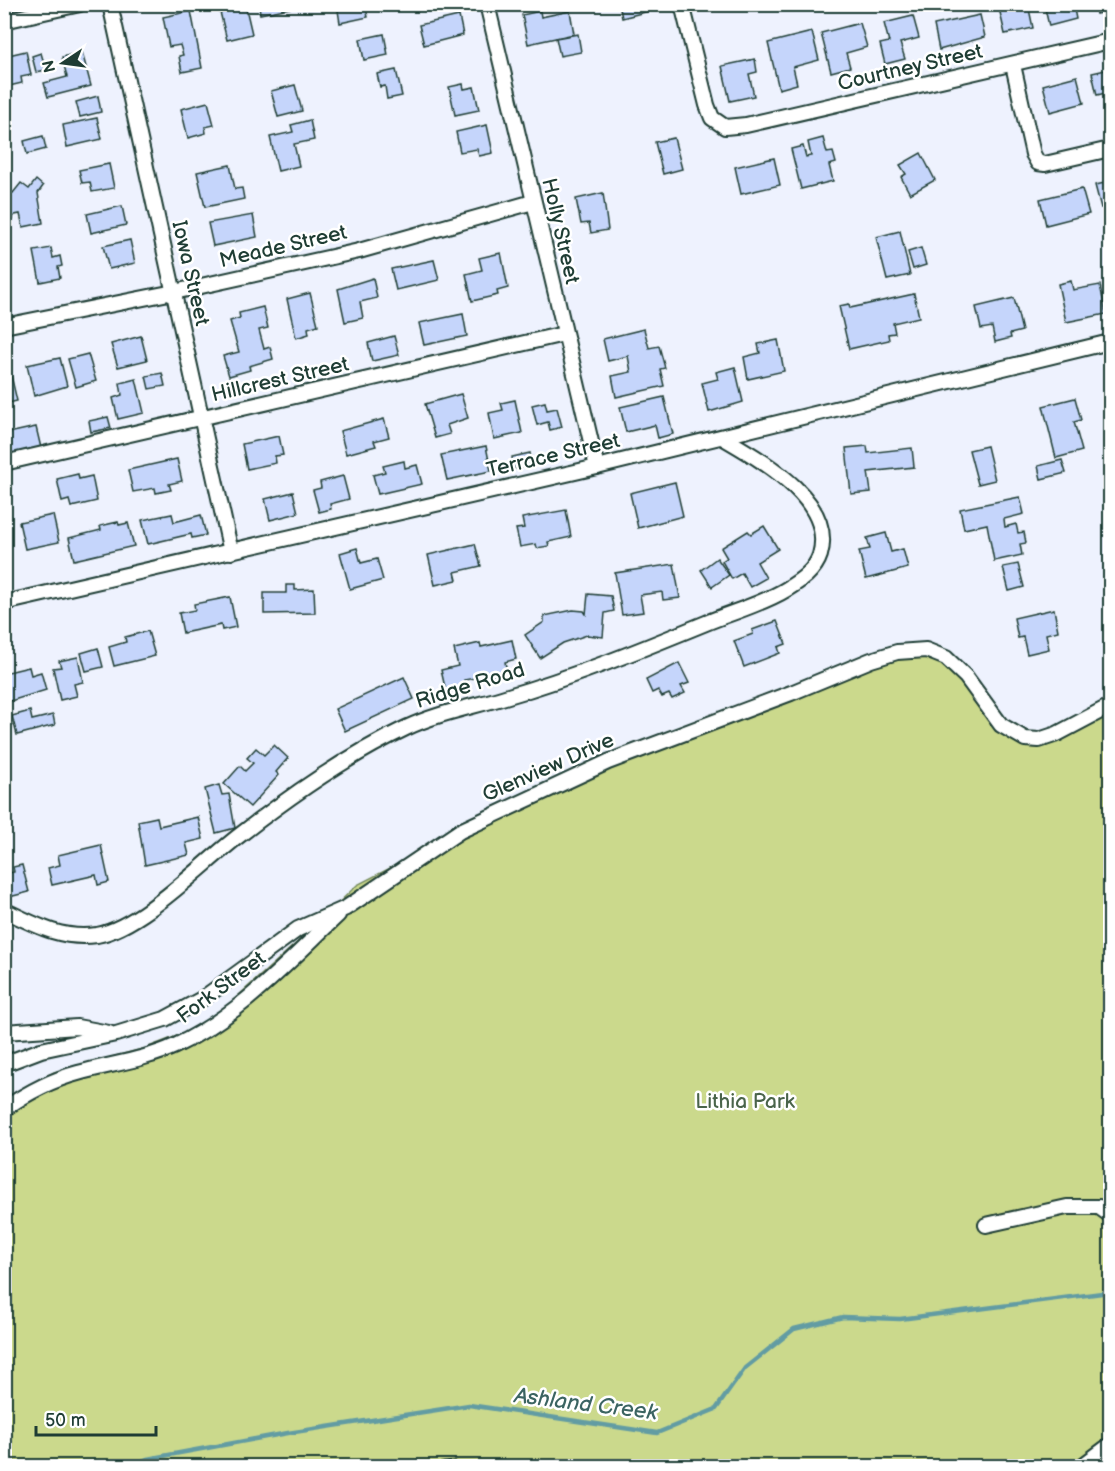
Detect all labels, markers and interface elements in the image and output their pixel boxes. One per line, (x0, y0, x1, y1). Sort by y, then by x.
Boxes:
north arrow (33, 33, 93, 93)
street label: Courtney Street (835, 39, 985, 96)
text: N (39, 58, 60, 74)
street label: Holly Street (536, 176, 585, 287)
street label: Iowa Street (166, 218, 215, 329)
street label: Meade Street (217, 220, 350, 273)
street label: Hillcrest Street (209, 351, 352, 407)
street label: Terrace Street (484, 428, 623, 483)
street label: Ridge Road (412, 657, 528, 714)
street label: Glenview Drive (479, 727, 618, 808)
street label: Fork Street (172, 946, 271, 1029)
park label: Lithia Park (695, 1089, 796, 1114)
water label: Ashland Creek (512, 1382, 660, 1427)
scale bar (36, 1399, 156, 1437)
text: 50 m (45, 1410, 86, 1431)

